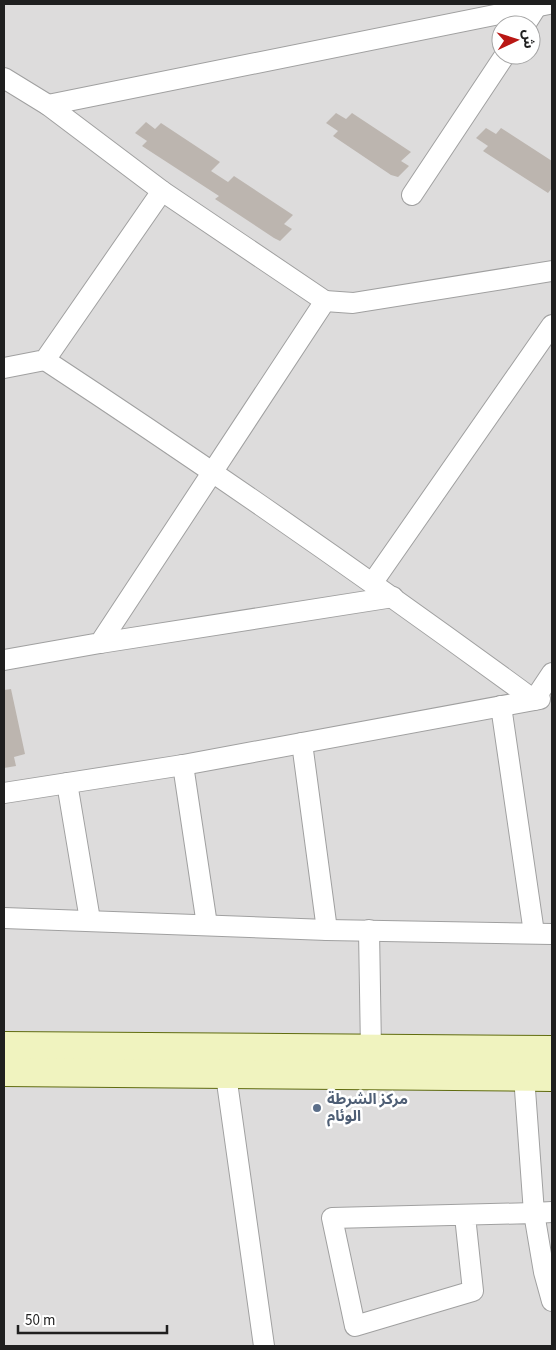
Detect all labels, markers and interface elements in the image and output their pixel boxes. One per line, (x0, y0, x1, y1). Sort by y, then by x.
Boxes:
north arrow (491, 15, 541, 65)
text: ش (517, 29, 539, 49)
place label: مركز الشرطة الوئام (327, 1089, 408, 1127)
marker: مركز الشرطة الوئام (311, 1102, 323, 1114)
scale bar (18, 1302, 166, 1334)
text: 50 m (25, 1310, 55, 1331)

